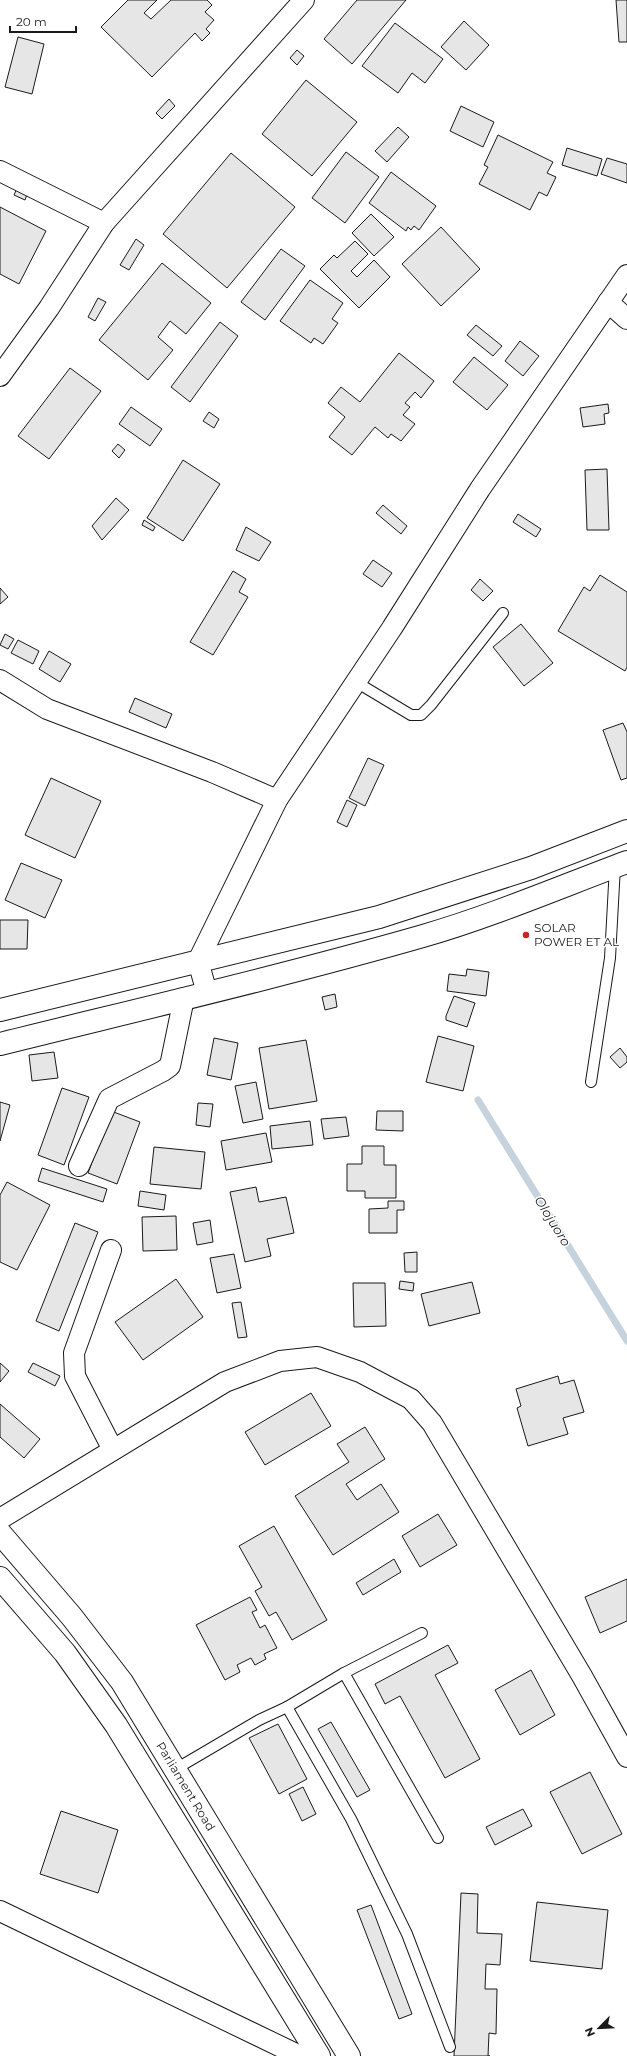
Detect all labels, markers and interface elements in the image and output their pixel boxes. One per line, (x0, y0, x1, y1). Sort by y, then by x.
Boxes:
scale bar (10, 8, 76, 34)
text: 20 m (16, 14, 47, 29)
place label: SOLAR POWER ET AL (534, 920, 619, 949)
marker: SOLAR POWER ET AL (521, 930, 531, 940)
water label: Olojuoro (531, 1193, 575, 1249)
street label: Parliament Road (153, 1739, 219, 1834)
north arrow (579, 2008, 619, 2048)
text: N (582, 2025, 598, 2039)

